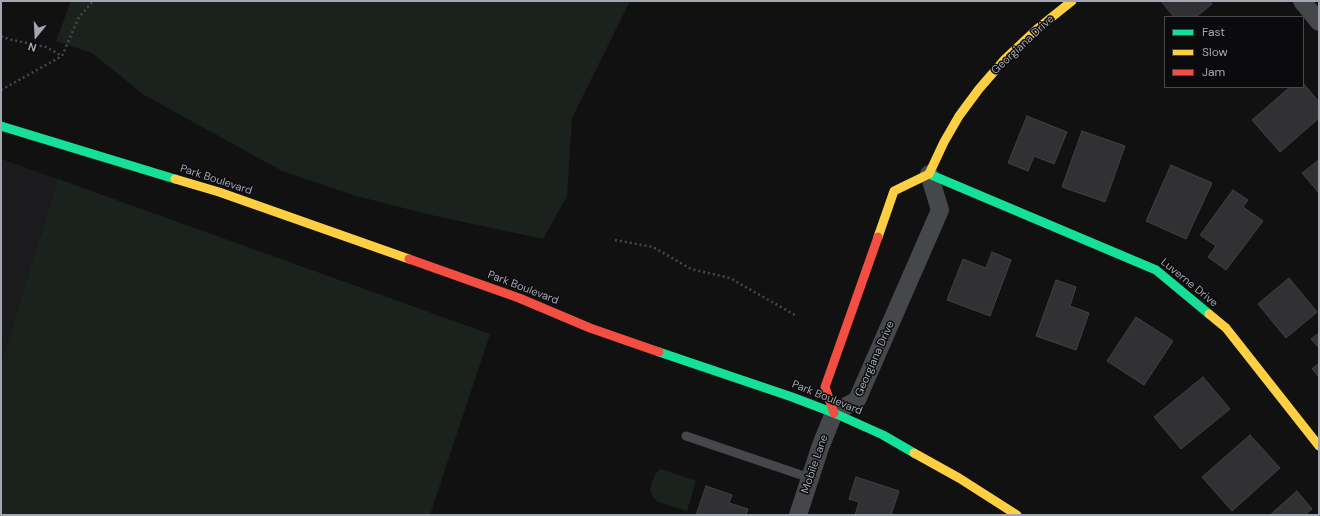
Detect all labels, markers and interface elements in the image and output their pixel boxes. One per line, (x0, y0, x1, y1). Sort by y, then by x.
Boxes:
street label: Georgiana Drive (989, 13, 1057, 77)
north arrow (16, 16, 56, 56)
legend (1164, 16, 1304, 88)
text: Fast (1202, 24, 1225, 40)
text: N (26, 40, 38, 55)
text: Slow (1202, 44, 1228, 60)
text: Jam (1202, 64, 1225, 80)
street label: Park Boulevard (178, 162, 254, 198)
street label: Luverne Drive (1158, 256, 1220, 310)
street label: Park Boulevard (486, 268, 560, 308)
street label: Georgiana Drive (852, 319, 898, 399)
street label: Park Boulevard (790, 378, 864, 418)
street label: Mobile Lane (799, 433, 831, 495)

